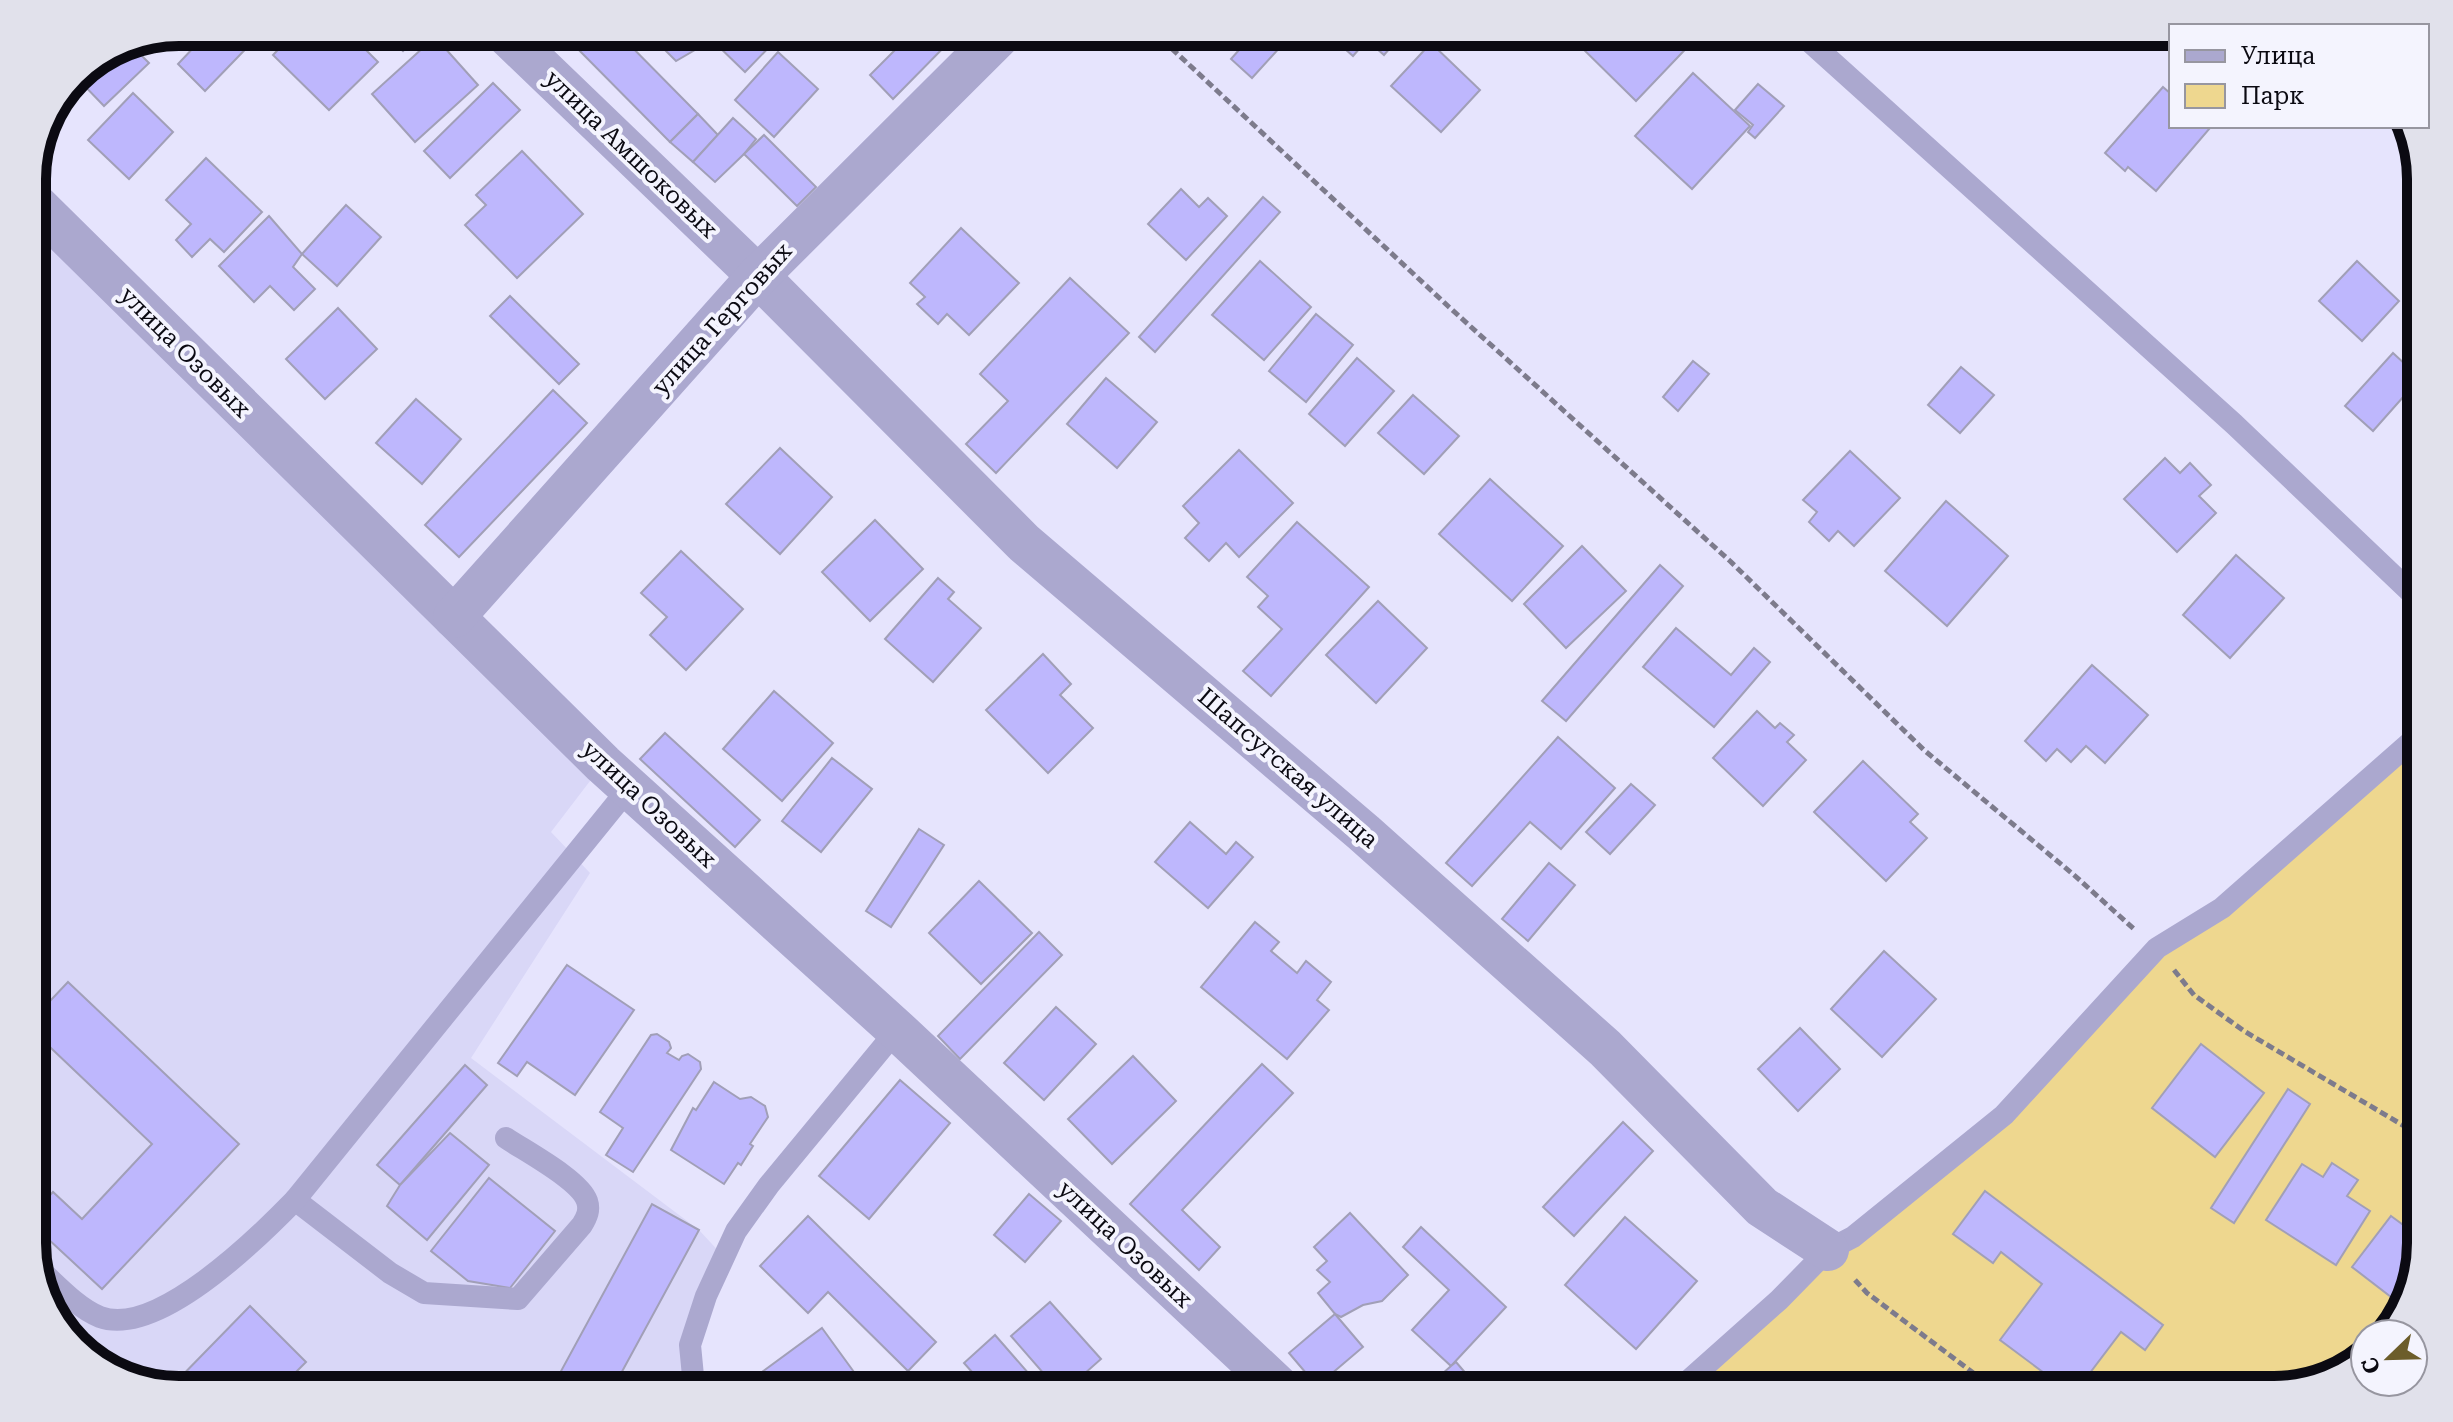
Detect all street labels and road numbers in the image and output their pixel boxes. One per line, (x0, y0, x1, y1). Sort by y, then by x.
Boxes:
street label: улица Амшоковых (539, 65, 723, 244)
street label: улица Герговых (646, 237, 798, 401)
street label: улица Озовых (114, 281, 256, 423)
street label: Шапсугская улица (1192, 682, 1384, 854)
street label: улица Озовых (576, 735, 722, 873)
street label: улица Озовых (1052, 1175, 1198, 1313)

